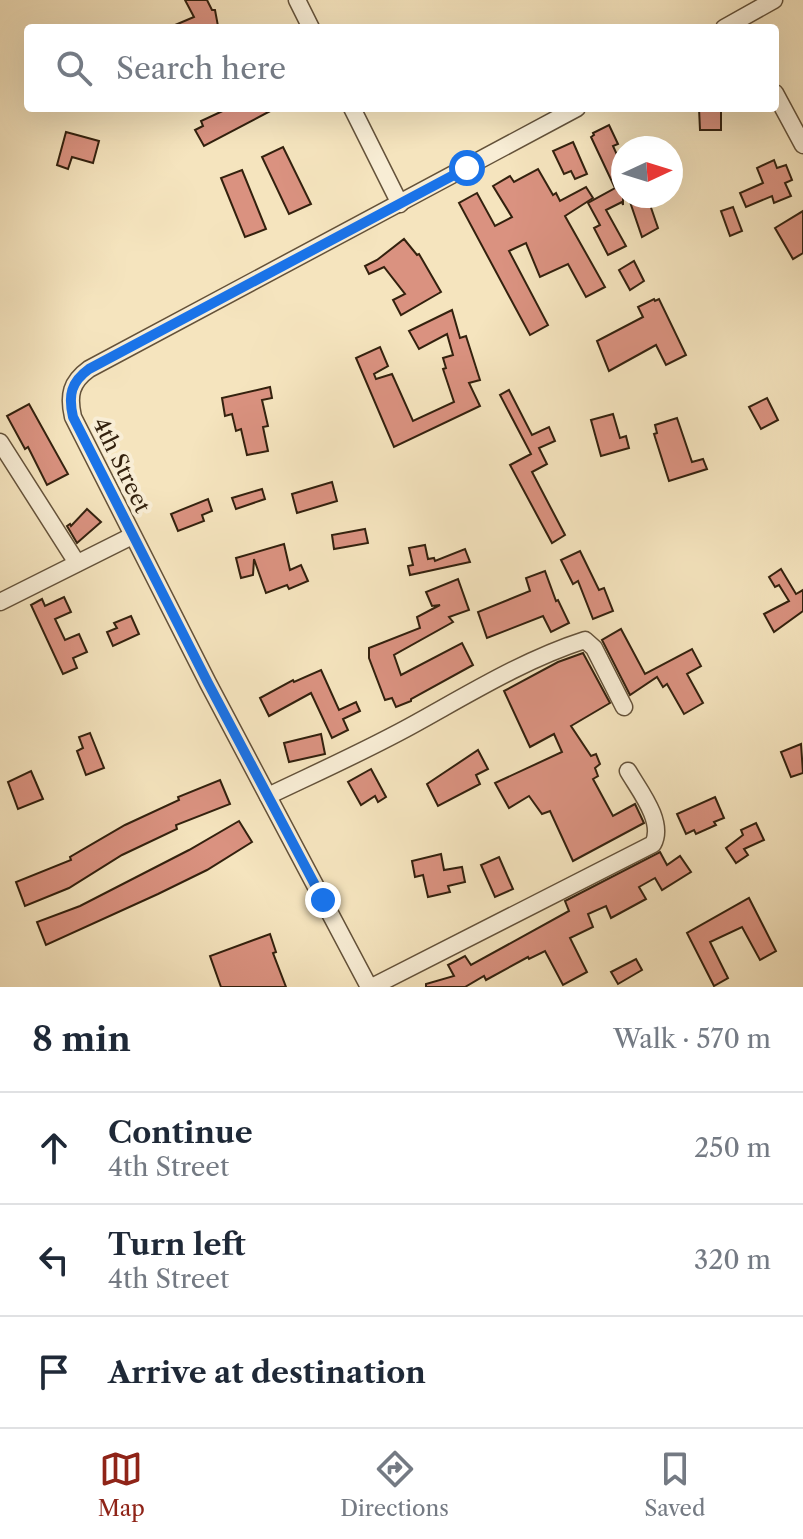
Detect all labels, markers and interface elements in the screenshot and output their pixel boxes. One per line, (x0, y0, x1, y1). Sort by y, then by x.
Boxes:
search box (24, 24, 779, 112)
icon: search (52, 46, 96, 90)
text: Search here (116, 50, 286, 87)
north arrow (611, 136, 683, 208)
route start (449, 150, 485, 186)
street label: 4th Street (87, 413, 156, 517)
route end (305, 882, 341, 918)
text: 8 min (32, 1018, 131, 1060)
text: Walk · 570 m (613, 1023, 771, 1055)
text: Continue (108, 1114, 253, 1151)
icon: ahead (32, 1126, 76, 1170)
text: 250 m (694, 1132, 771, 1164)
text: 4th Street (108, 1151, 229, 1183)
text: Turn left (108, 1226, 245, 1263)
icon: left (32, 1238, 76, 1282)
text: 320 m (694, 1244, 771, 1276)
text: 4th Street (108, 1263, 229, 1295)
icon: arrive (32, 1350, 76, 1394)
text: Arrive at destination (108, 1354, 426, 1391)
tab: Map (98, 1447, 145, 1522)
tab: Directions (340, 1447, 449, 1522)
tab: Saved (644, 1447, 705, 1522)

